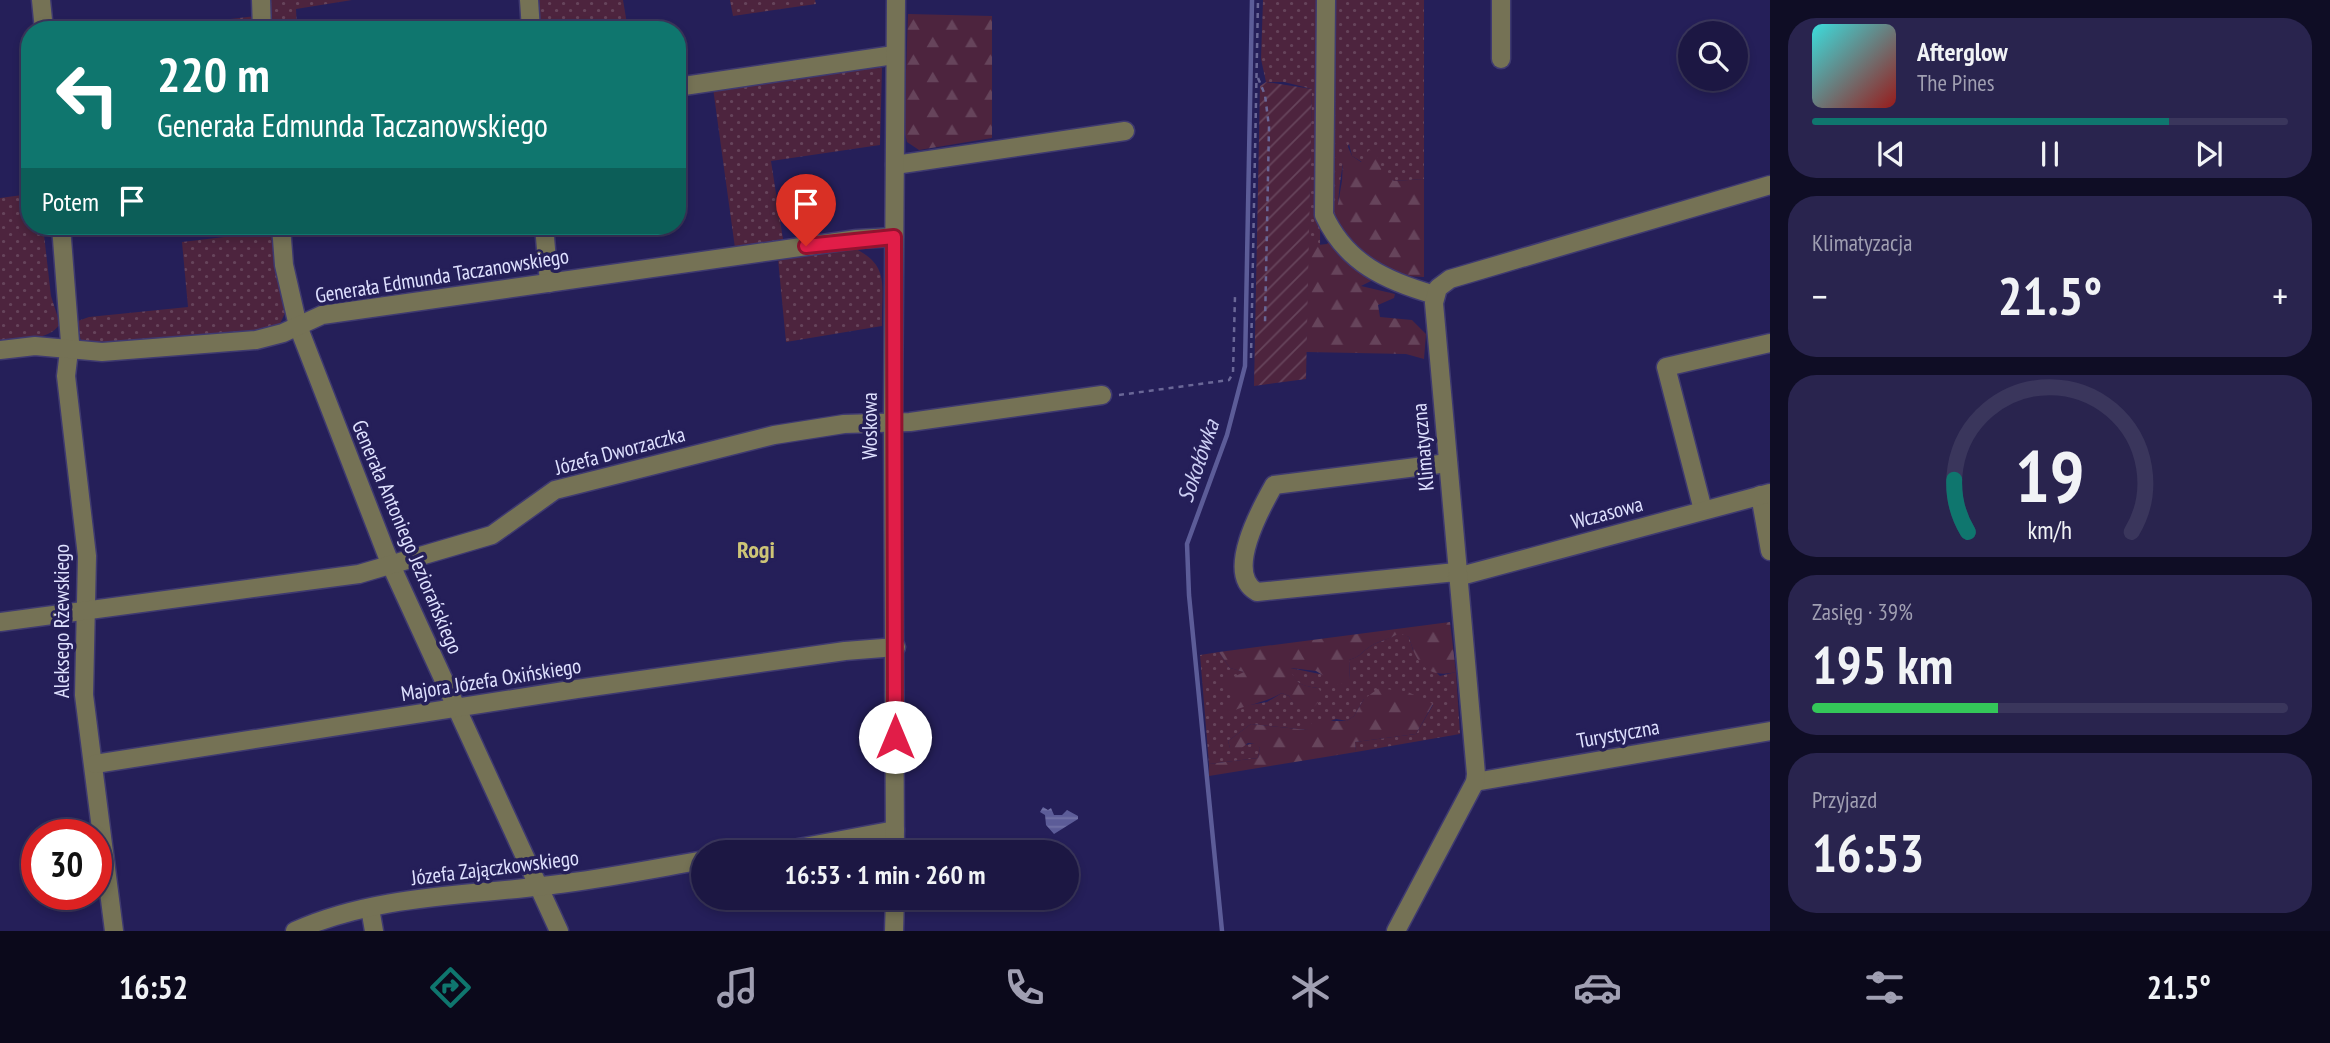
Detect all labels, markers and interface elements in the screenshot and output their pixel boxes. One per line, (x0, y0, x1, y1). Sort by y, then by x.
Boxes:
map controls (1678, 21, 1748, 91)
button: search (1678, 21, 1748, 91)
text: Afterglow (1917, 35, 2008, 68)
text: 220 m (157, 42, 270, 106)
icon: left (42, 49, 133, 140)
text: The Pines (1917, 68, 1995, 97)
text: Generała Edmunda Taczanowskiego (157, 104, 548, 146)
icon: previous (1872, 135, 1910, 173)
icon: pause (2031, 135, 2069, 173)
icon: next (2190, 135, 2228, 173)
pin (776, 174, 836, 246)
icon: arrive (113, 182, 151, 220)
text: Potem (42, 185, 99, 218)
icon: arrive (787, 185, 825, 223)
text: Klimatyzacja (1812, 228, 1912, 257)
street label: Generała Edmunda Taczanowskiego (313, 242, 571, 309)
text: 21.5° (1998, 262, 2102, 329)
text: − (1812, 271, 1828, 320)
text: + (2272, 271, 2288, 320)
street label: Woskowa (856, 392, 883, 460)
street label: Klimatyczna (1405, 402, 1440, 492)
water label: Sokołówka (1170, 414, 1226, 506)
street label: Generała Antoniego Jeziorańskiego (346, 416, 469, 658)
street label: Józefa Dworzaczka (551, 420, 688, 481)
text: 19 (2015, 428, 2085, 522)
street label: Wczasowa (1568, 490, 1646, 535)
text: km/h (2028, 513, 2072, 545)
district label: Rogi (737, 534, 775, 565)
street label: Aleksego Rżewskiego (48, 544, 75, 698)
text: Zasięg · 39% (1812, 597, 1913, 626)
text: 195 km (1812, 631, 1953, 698)
street label: Majora Józefa Oxińskiego (399, 652, 583, 707)
position arrow (858, 700, 932, 774)
street label: Turystyczna (1574, 713, 1661, 754)
text: Przyjazd (1812, 785, 1877, 814)
speed limit sign: 30 (21, 819, 112, 910)
text: 16:53 (1812, 819, 1924, 886)
street label: Józefa Zajączkowskiego (409, 844, 580, 891)
text: 16:53 · 1 min · 260 m (785, 858, 985, 891)
icon: directions (426, 963, 475, 1012)
icon: music (713, 963, 762, 1012)
icon: phone (1000, 963, 1049, 1012)
icon: climate (1286, 963, 1335, 1012)
icon: car (1573, 963, 1622, 1012)
icon: filters (1860, 963, 1909, 1012)
text: 16:52 (119, 966, 188, 1008)
text: 21.5° (2147, 966, 2211, 1008)

